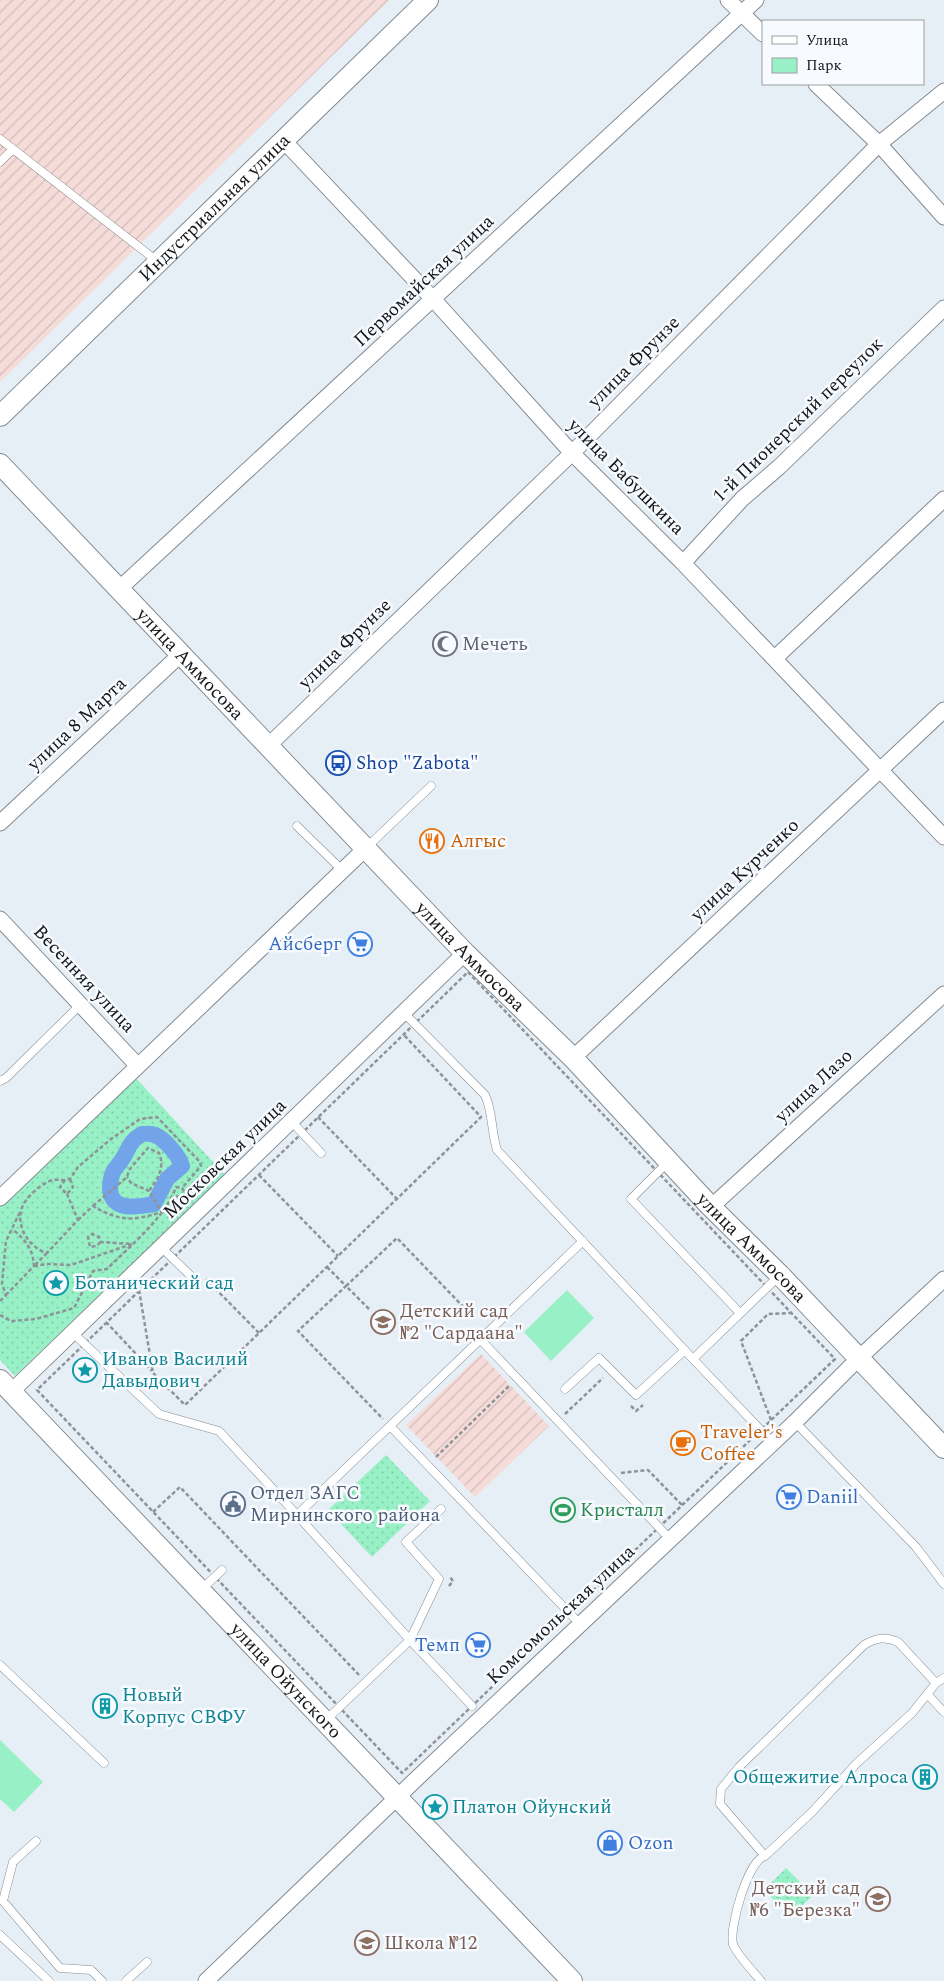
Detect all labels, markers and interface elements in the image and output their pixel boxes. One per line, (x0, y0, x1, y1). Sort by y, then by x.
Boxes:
legend (762, 20, 924, 85)
text: Улица (806, 29, 849, 52)
text: Парк (806, 54, 842, 77)
street label: Индустриальная улица (132, 126, 298, 289)
street label: Первомайская улица (347, 207, 502, 354)
street label: улица Фрунзе (580, 309, 687, 416)
street label: 1-й Пионерский переулок (706, 330, 891, 510)
street label: улица Бабушкина (560, 411, 692, 543)
street label: улица Фрунзе (291, 592, 398, 697)
street label: улица Аммосова (129, 600, 251, 727)
place label: Мечеть (462, 630, 528, 659)
mosque icon: Мечеть (432, 631, 458, 657)
street label: улица 8 Марта (20, 670, 134, 779)
place label: Shop "Zabota" (356, 749, 479, 778)
bus stop icon: Shop "Zabota" (325, 750, 351, 776)
street label: улица Курченко (683, 812, 806, 929)
place label: Алгыс (450, 827, 506, 856)
restaurant icon: Алгыс (419, 828, 445, 854)
street label: улица Аммосова (408, 894, 532, 1019)
street label: Весенняя улица (26, 918, 142, 1040)
place label: Айсберг (268, 930, 342, 959)
supermarket icon: Айсберг (347, 931, 373, 957)
street label: улица Лазо (768, 1042, 860, 1131)
street label: Московская улица (156, 1092, 294, 1226)
street label: улица Аммосова (689, 1185, 814, 1310)
place label: Ботанический сад (74, 1269, 234, 1298)
place icon: Ботанический сад (43, 1270, 69, 1296)
place label: Детский сад №2 "Сардаана" (400, 1297, 523, 1348)
school or university icon: Детский сад №2 "Сардаана" (370, 1309, 396, 1335)
place label: Иванов Василий Давыдович (102, 1345, 248, 1396)
place icon: Иванов Василий Давыдович (72, 1357, 98, 1383)
place label: Traveler's Coffee (700, 1418, 783, 1469)
cafe icon: Traveler's Coffee (670, 1430, 696, 1456)
place label: Отдел ЗАГС Мирнинского района (250, 1479, 441, 1530)
place label: Daniil (806, 1483, 858, 1512)
supermarket icon: Daniil (776, 1484, 802, 1510)
public building icon: Отдел ЗАГС Мирнинского района (220, 1491, 246, 1517)
place label: Кристалл (580, 1496, 664, 1525)
sports icon: Кристалл (550, 1497, 576, 1523)
street label: Комсомольская улица (480, 1538, 643, 1692)
street label: улица Ойунского (223, 1615, 349, 1746)
place label: Темп (415, 1631, 460, 1660)
supermarket icon: Темп (465, 1632, 491, 1658)
place label: Новый Корпус СВФУ (122, 1681, 246, 1732)
building icon: Новый Корпус СВФУ (92, 1693, 118, 1719)
place label: Общежитие Алроса (733, 1763, 909, 1792)
building icon: Общежитие Алроса (912, 1764, 938, 1790)
place label: Платон Ойунский (452, 1793, 612, 1822)
place icon: Платон Ойунский (422, 1794, 448, 1820)
place label: Ozon (628, 1829, 674, 1858)
shop icon: Ozon (597, 1830, 623, 1856)
place label: Детский сад №6 "Березка" (750, 1874, 860, 1925)
school or university icon: Детский сад №6 "Березка" (865, 1886, 891, 1912)
place label: Школа №12 (384, 1929, 477, 1958)
school or university icon: Школа №12 (354, 1930, 380, 1956)

